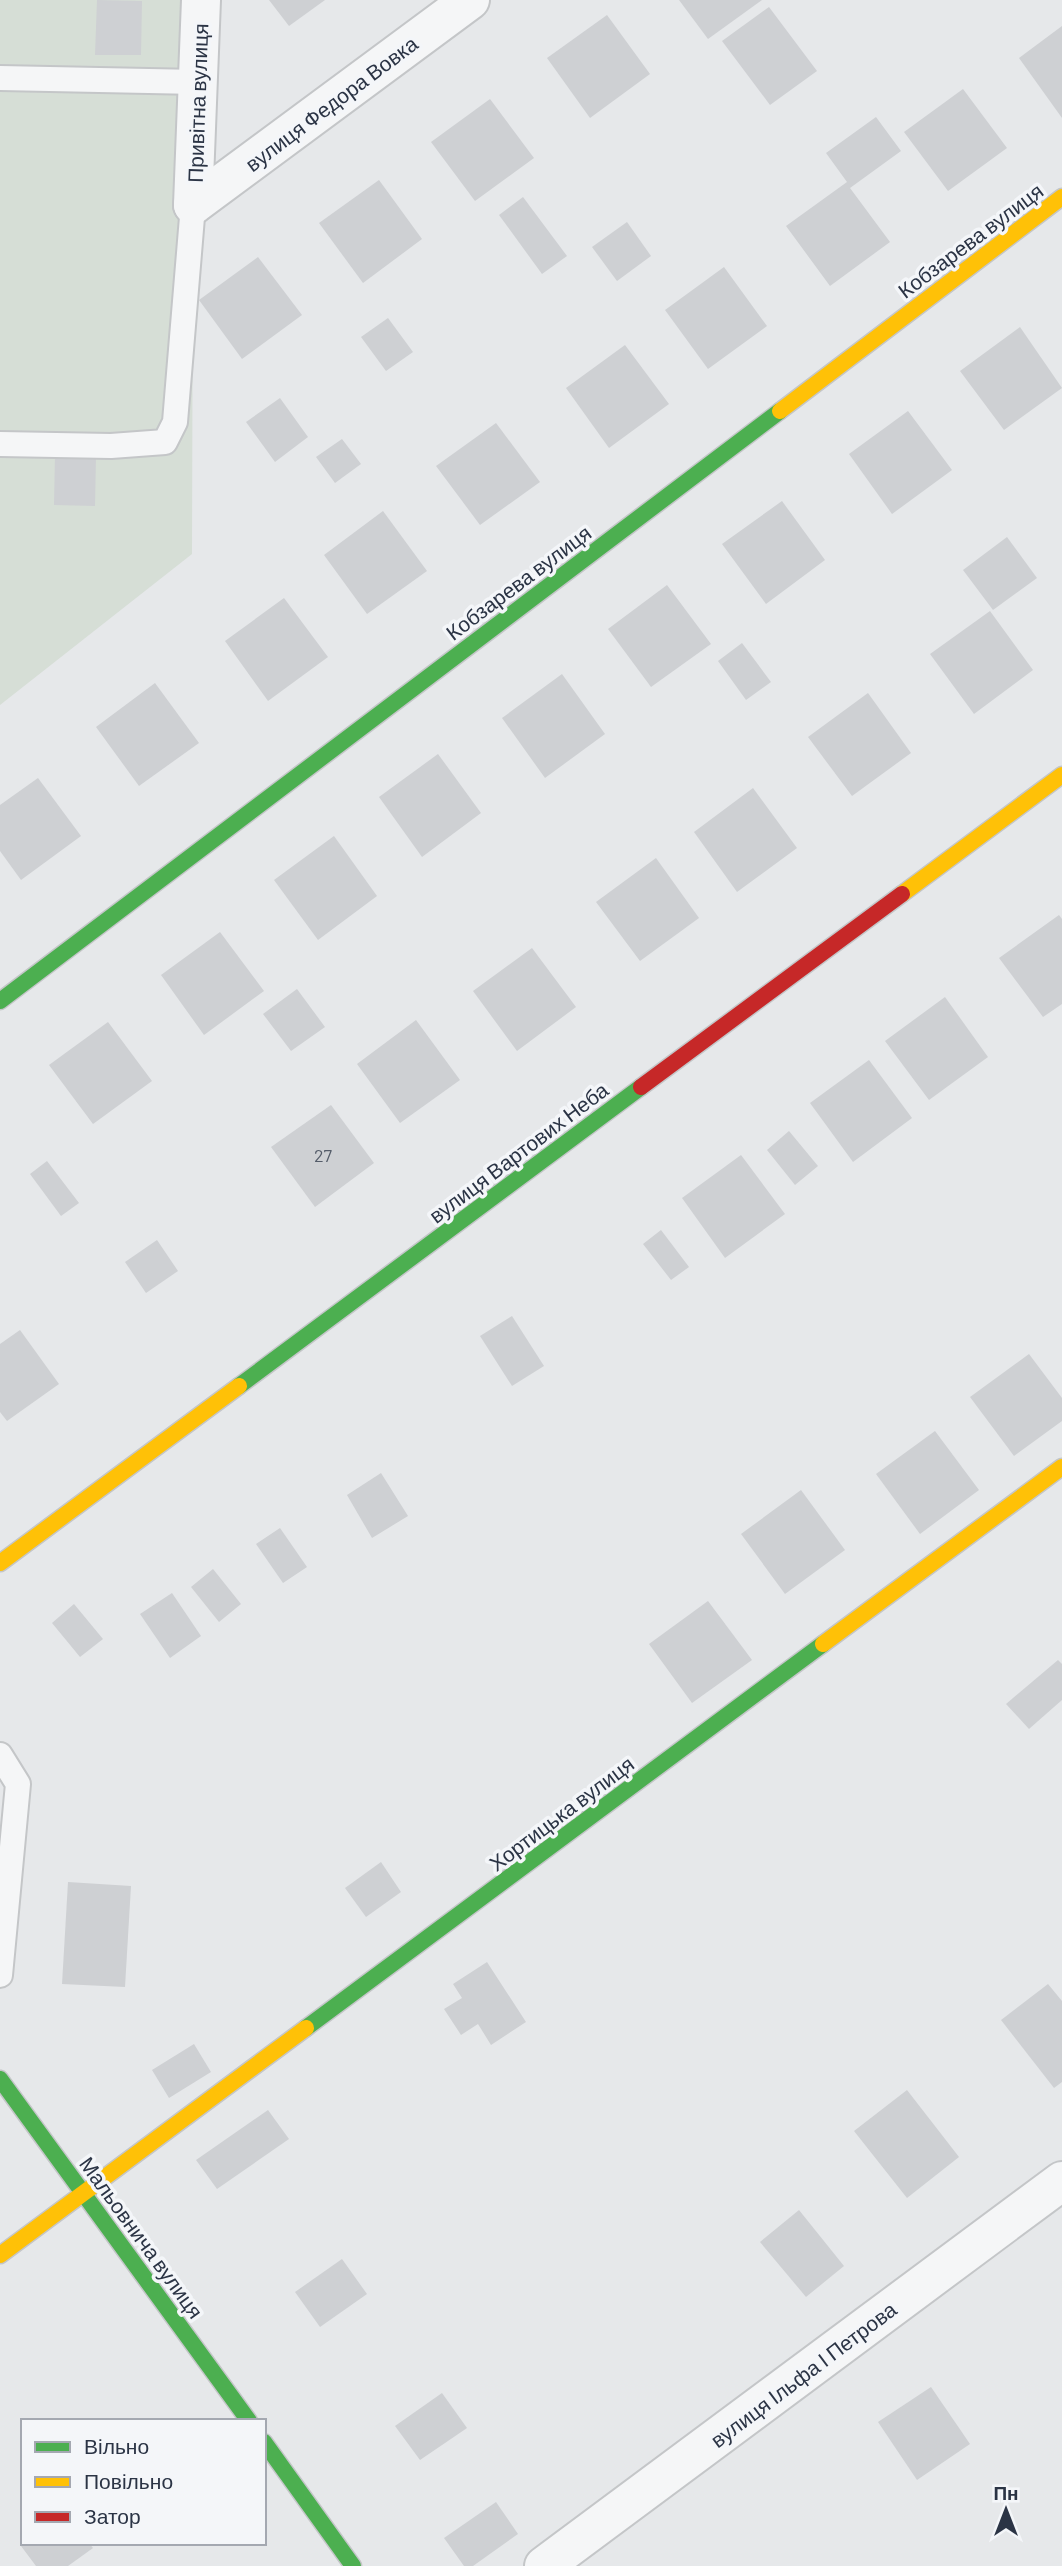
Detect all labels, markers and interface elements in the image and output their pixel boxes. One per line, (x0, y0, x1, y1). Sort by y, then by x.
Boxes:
street label: Привітна вулиця (182, 23, 212, 183)
street label: вулиця Федора Вовка (240, 30, 422, 176)
street label: Кобзарева вулиця (893, 177, 1047, 303)
street label: Кобзарева вулиця (441, 519, 595, 645)
street label: вулиця Вартових Неба (424, 1076, 613, 1227)
house number: 27 (314, 1144, 333, 1166)
street label: Хортицька вулиця (484, 1750, 638, 1876)
street label: Мальовнича вулиця (75, 2151, 209, 2323)
street label: вулиця Ільфа І Петрова (705, 2296, 901, 2452)
legend (21, 2419, 266, 2545)
text: Вільно (84, 2433, 149, 2458)
text: Повільно (84, 2468, 173, 2493)
north arrow (971, 2475, 1041, 2545)
text: Пн (993, 2481, 1019, 2504)
text: Затор (84, 2503, 141, 2528)

